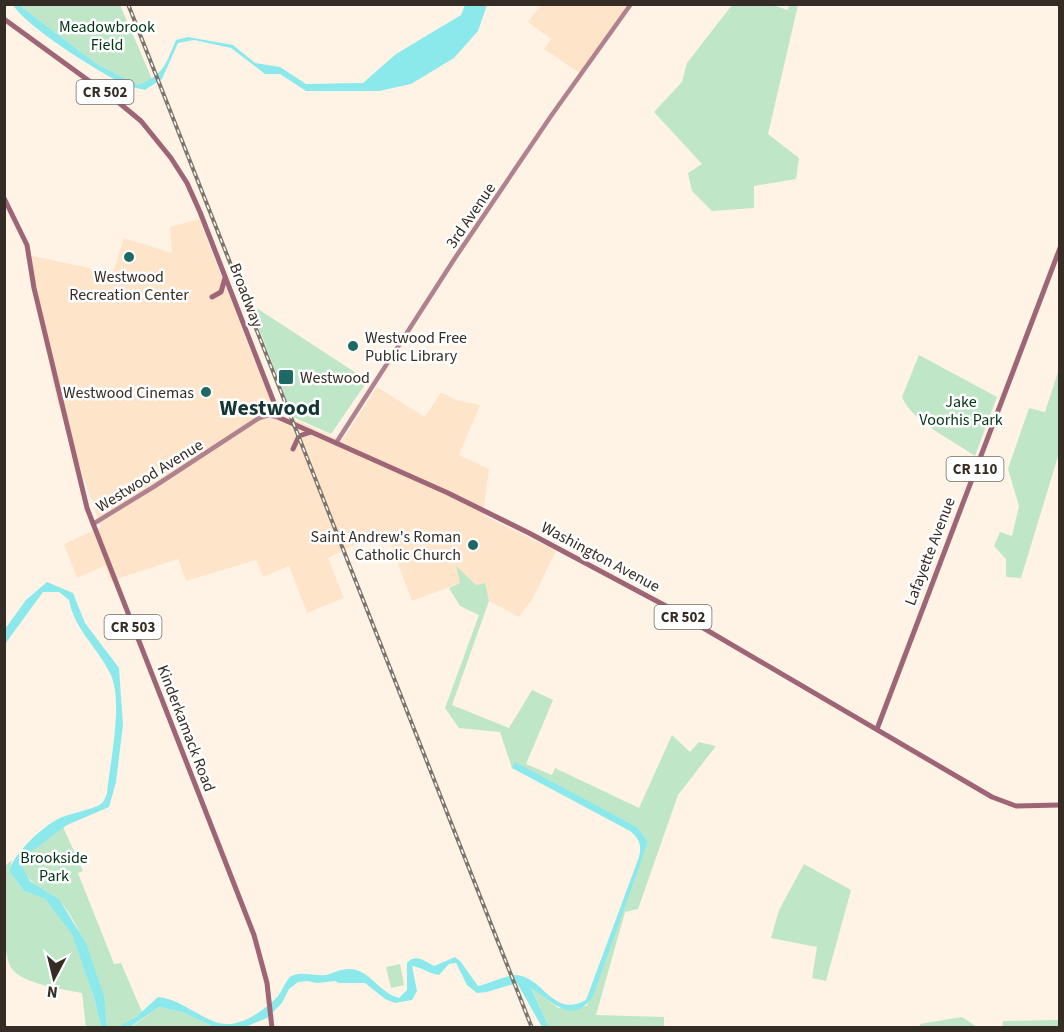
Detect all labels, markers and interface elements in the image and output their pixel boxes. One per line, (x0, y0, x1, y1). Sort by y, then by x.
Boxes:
park label: Meadowbrook Field (59, 16, 155, 56)
road number: CR 502 (76, 80, 134, 104)
street label: 3rd Avenue (441, 178, 501, 253)
marker: Westwood Recreation Center (122, 250, 136, 264)
street label: Broadway (224, 260, 269, 331)
place label: Westwood Recreation Center (69, 266, 189, 306)
place label: Westwood Free Public Library (365, 327, 467, 367)
marker: Westwood Free Public Library (346, 339, 360, 353)
place label: Westwood (300, 367, 370, 389)
marker: Westwood (277, 368, 295, 386)
place label: Westwood Cinemas (63, 382, 194, 404)
marker: Westwood Cinemas (199, 385, 213, 399)
park label: Jake Voorhis Park (919, 391, 1003, 431)
district label: Westwood (220, 392, 320, 424)
street label: Westwood Avenue (92, 434, 207, 518)
road number: CR 110 (946, 457, 1004, 481)
street label: Lafayette Avenue (899, 494, 961, 609)
street label: Washington Avenue (537, 516, 664, 598)
place label: Saint Andrew's Roman Catholic Church (311, 526, 461, 566)
marker: Saint Andrew's Roman Catholic Church (466, 538, 480, 552)
road number: CR 502 (654, 605, 712, 629)
road number: CR 503 (104, 615, 162, 639)
street label: Kinderkamack Road (152, 662, 220, 795)
park label: Brookside Park (20, 847, 88, 887)
north arrow (24, 948, 84, 1008)
text: N (46, 980, 59, 1003)

